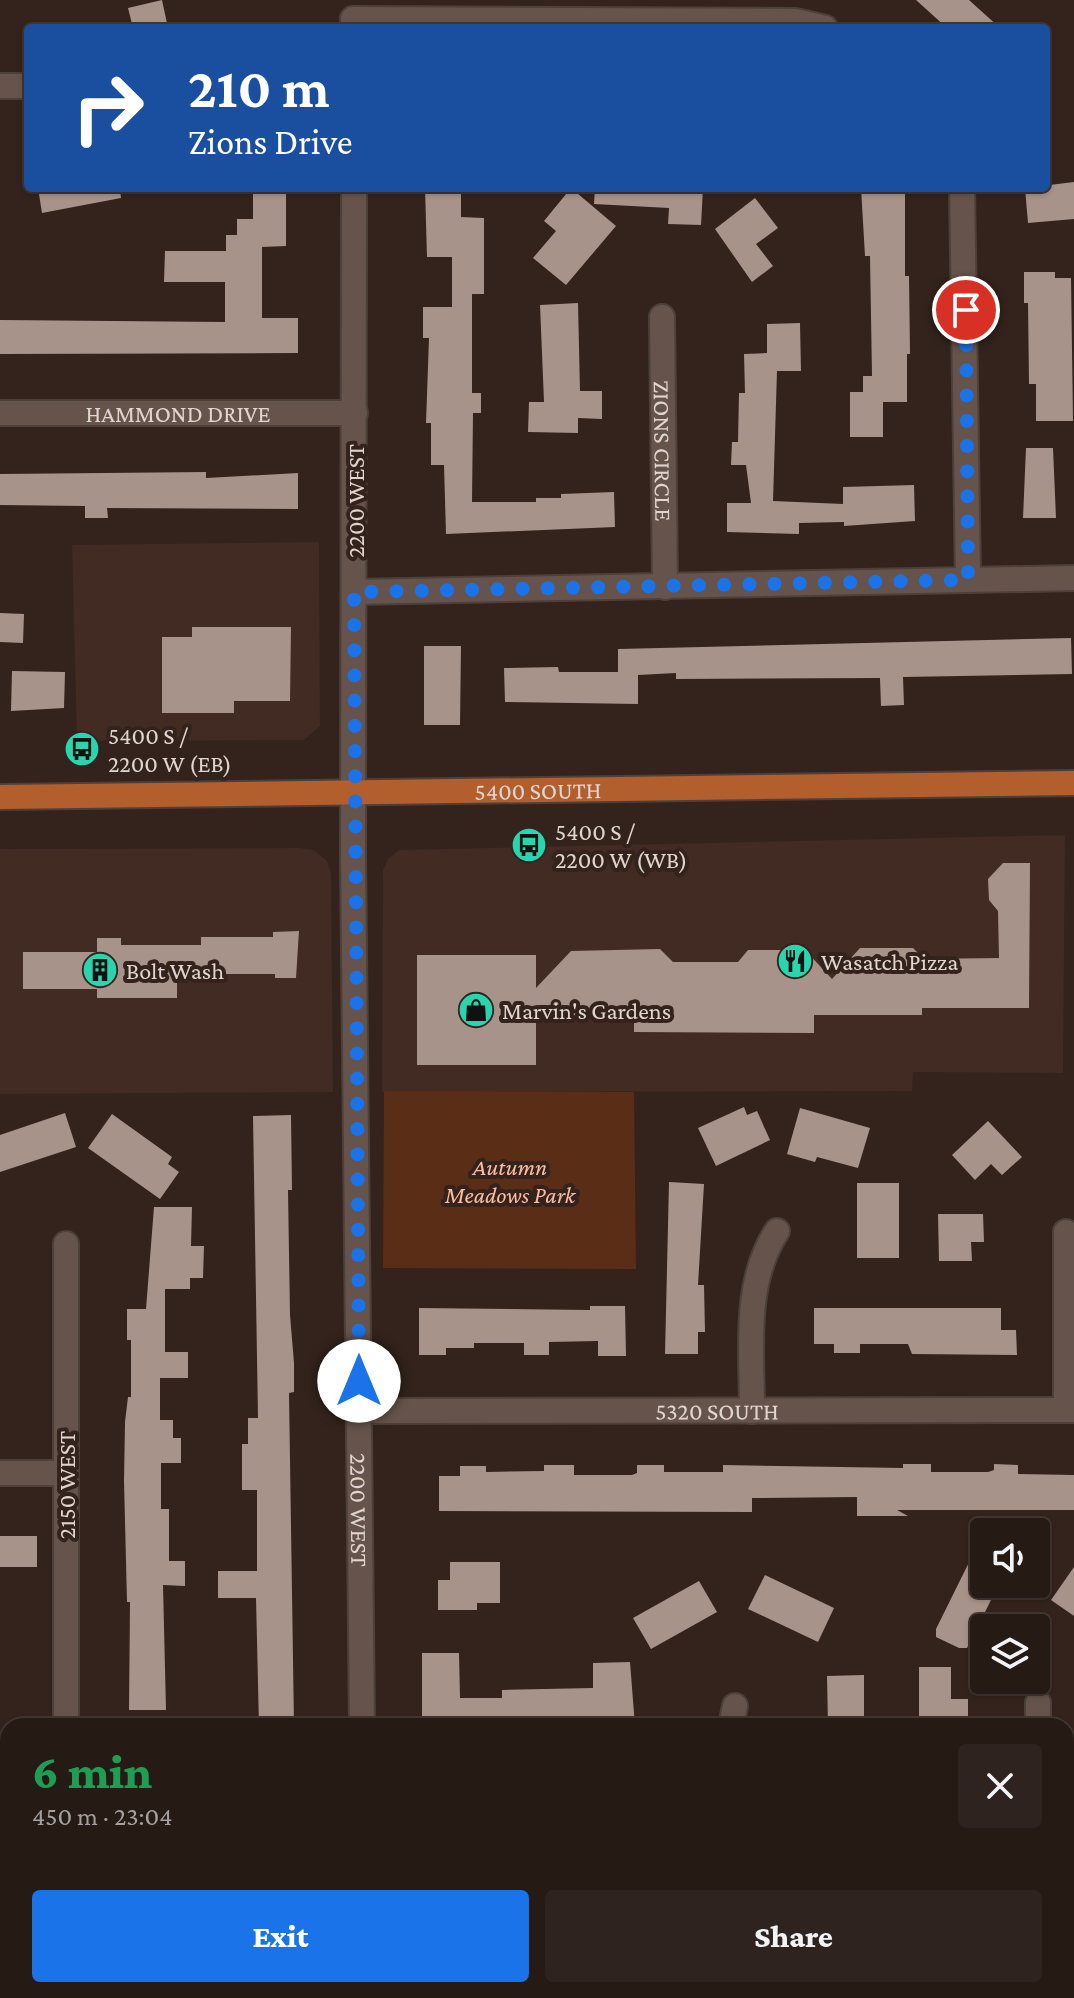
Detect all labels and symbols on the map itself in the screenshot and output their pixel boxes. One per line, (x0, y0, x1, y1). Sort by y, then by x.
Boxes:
pin (932, 276, 1000, 344)
street label: ZIONS CIRCLE (649, 380, 678, 522)
street label: HAMMOND DRIVE (86, 400, 270, 427)
street label: 2200 WEST (342, 444, 369, 558)
place label: 5400 S / 2200 W (EB) (108, 722, 232, 778)
bus stop icon: 5400 S / 2200 W (EB) (63, 730, 101, 768)
street label: 5400 SOUTH (474, 776, 602, 804)
place label: 5400 S / 2200 W (WB) (555, 818, 687, 874)
bus stop icon: 5400 S / 2200 W (WB) (510, 826, 548, 864)
restaurant icon: Wasatch Pizza (776, 942, 814, 980)
place label: Wasatch Pizza (821, 948, 958, 975)
building icon: Bolt Wash (81, 951, 119, 989)
place label: Bolt Wash (126, 957, 224, 984)
shop icon: Marvin's Gardens (457, 991, 495, 1029)
place label: Marvin's Gardens (502, 997, 671, 1024)
park label: Autumn Meadows Park (444, 1153, 577, 1208)
position arrow (317, 1339, 401, 1423)
street label: 5320 SOUTH (655, 1397, 779, 1424)
street label: 2150 WEST (53, 1431, 80, 1539)
street label: 2200 WEST (346, 1453, 374, 1567)

